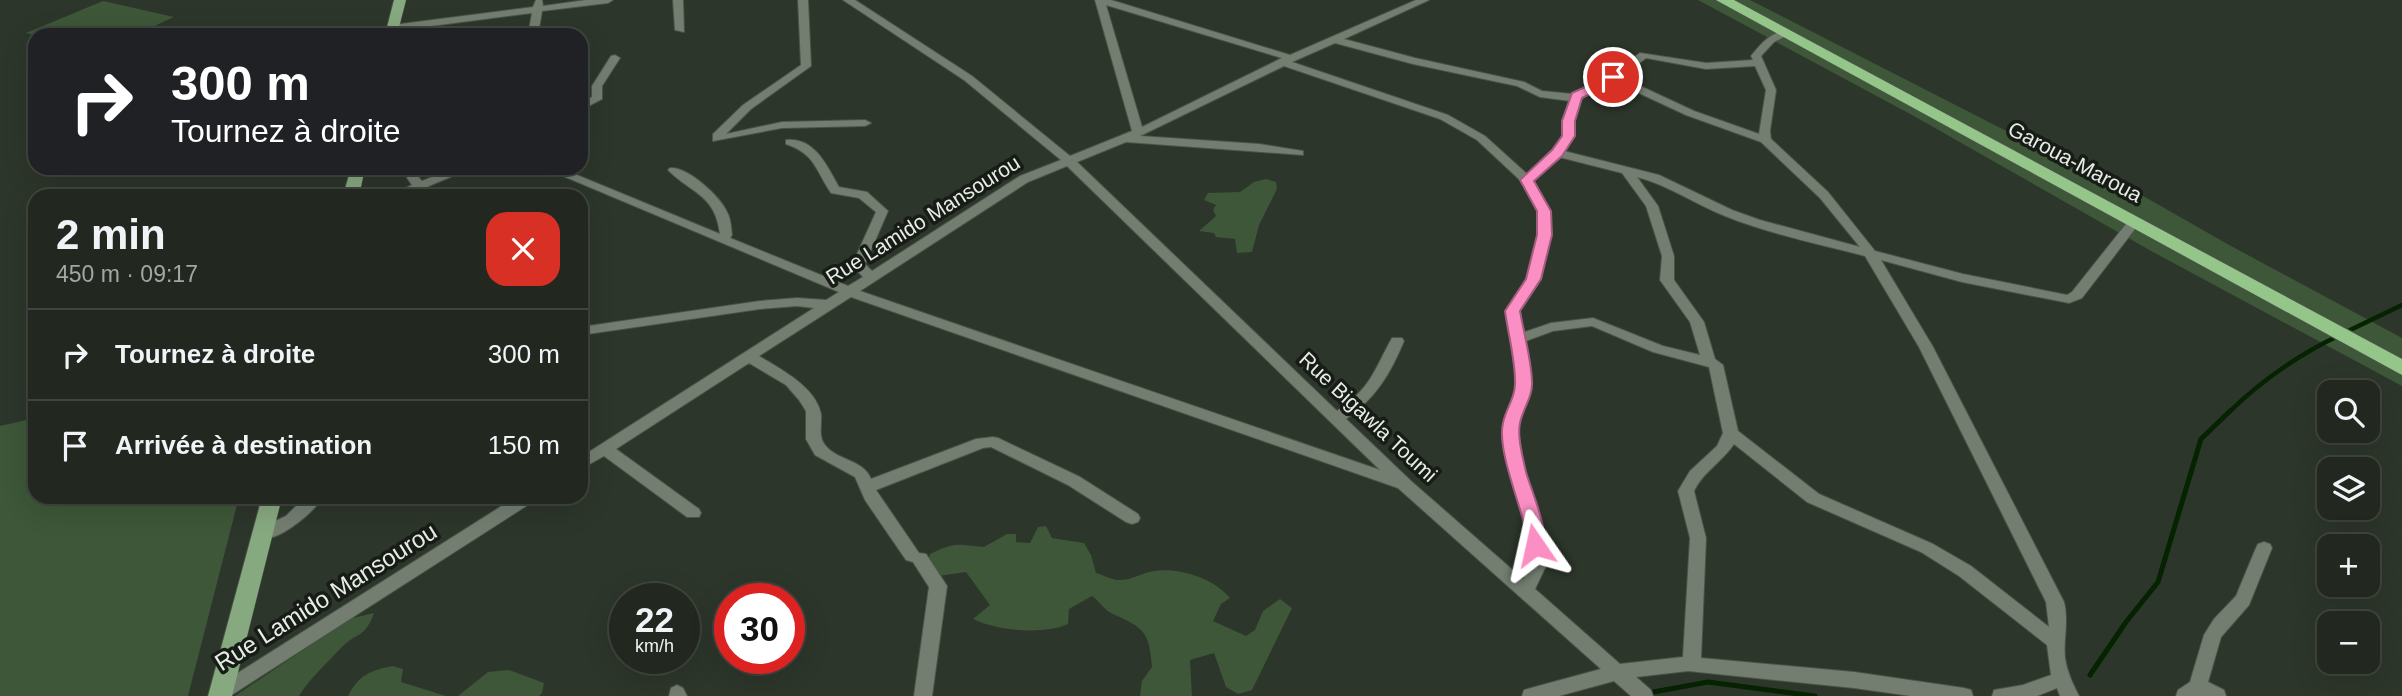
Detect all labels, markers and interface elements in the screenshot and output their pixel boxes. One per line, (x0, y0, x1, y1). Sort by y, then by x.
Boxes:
pin (1583, 47, 1643, 107)
icon: right (56, 56, 147, 147)
text: 300 m (171, 56, 310, 110)
icon: arrive (1594, 58, 1632, 96)
text: Tournez à droite (171, 113, 400, 149)
street label: Garoua-Maroua (2004, 117, 2146, 207)
street label: Rue Lamido Mansourou (822, 150, 1024, 289)
text: 2 min (56, 211, 166, 258)
button: close (486, 212, 560, 286)
text: 450 m · 09:17 (56, 261, 198, 287)
icon: right (56, 336, 94, 374)
text: Tournez à droite (115, 339, 315, 369)
text: 300 m (488, 339, 560, 369)
street label: Rue Bigawla Toumi (1295, 347, 1442, 486)
map controls (2317, 380, 2380, 674)
button: search (2317, 380, 2380, 443)
icon: arrive (56, 427, 94, 465)
text: Arrivée à destination (115, 430, 372, 460)
text: 150 m (488, 430, 560, 460)
button: layers (2317, 457, 2380, 520)
position arrow (1498, 508, 1572, 582)
street label: Rue Lamido Mansourou (210, 517, 442, 676)
button: + (2317, 534, 2380, 597)
speed limit sign: 30 (714, 583, 805, 674)
text: 22 (635, 600, 674, 639)
button: − (2317, 611, 2380, 674)
text: km/h (635, 636, 674, 656)

